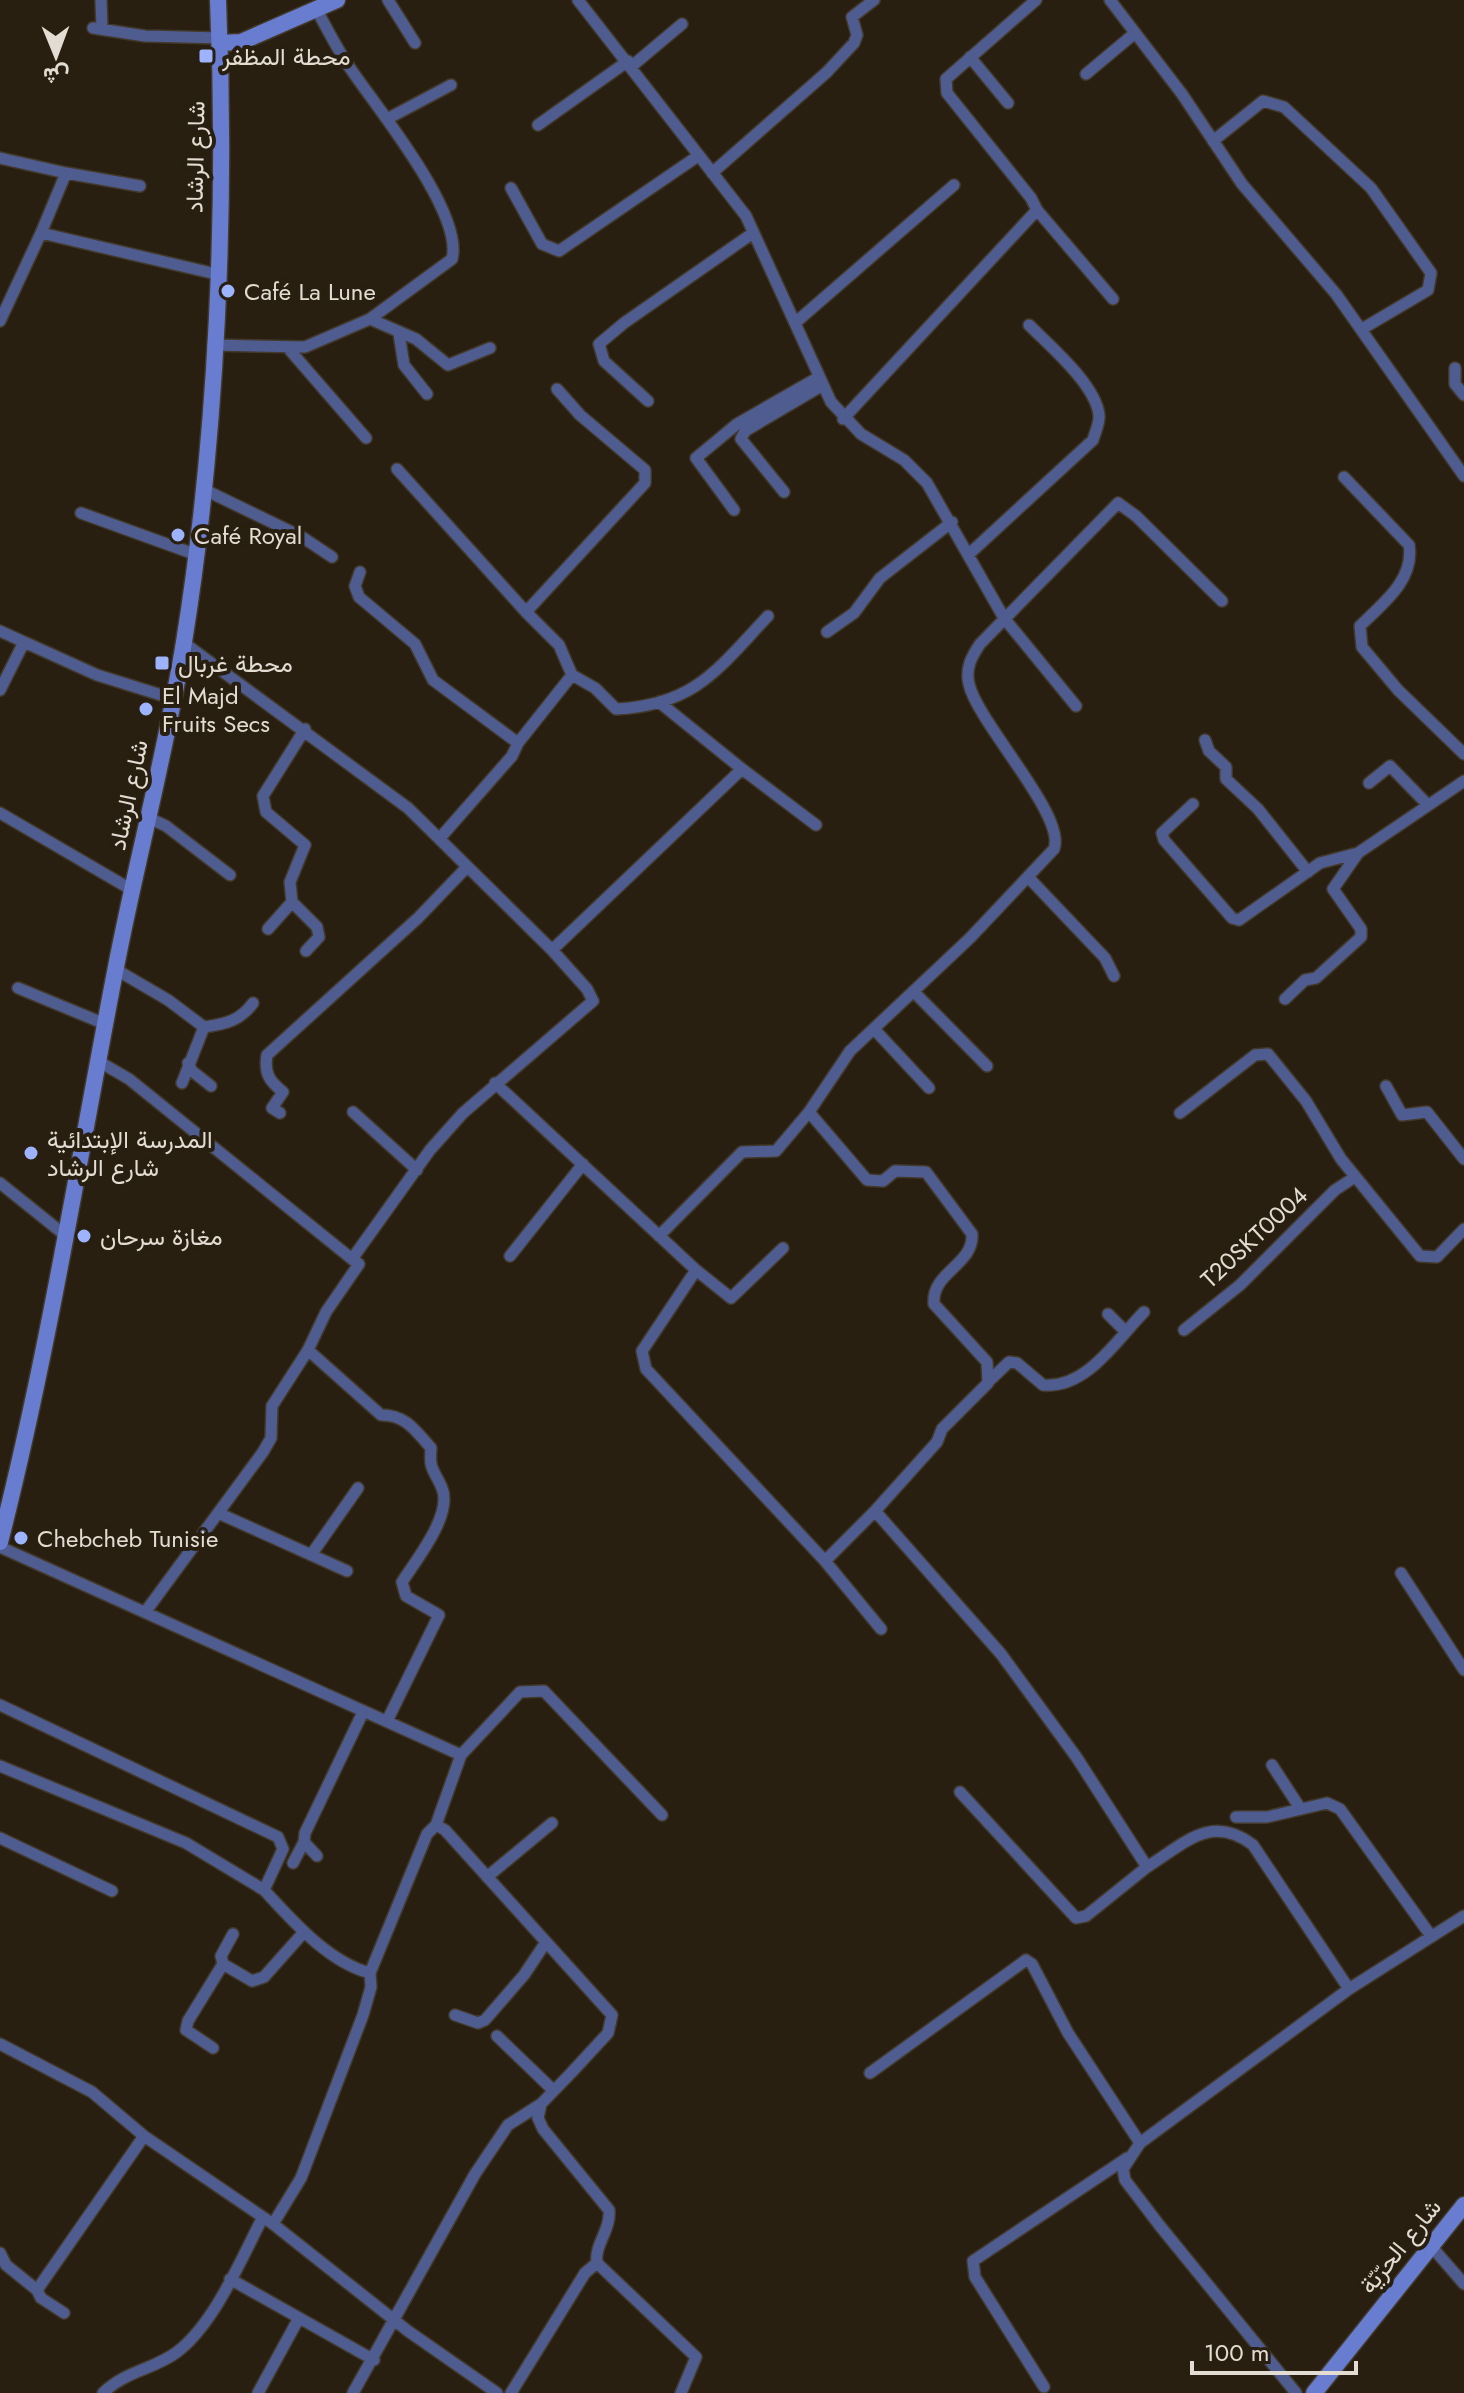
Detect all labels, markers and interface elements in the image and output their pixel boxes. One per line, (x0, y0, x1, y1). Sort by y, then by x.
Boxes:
north arrow (16, 16, 96, 96)
place label: محطة المظفر (221, 39, 351, 74)
marker: محطة المظفر (197, 47, 215, 65)
text: ش (43, 60, 70, 92)
street label: شارع الرشاد (177, 101, 213, 213)
place label: Café La Lune (244, 274, 376, 309)
marker: Café La Lune (219, 282, 237, 300)
place label: Café Royal (194, 518, 302, 553)
marker: Café Royal (169, 526, 187, 544)
place label: محطة غربال (178, 646, 293, 681)
marker: محطة غربال (153, 654, 171, 672)
place label: El Majd Fruits Secs (162, 678, 270, 741)
marker: El Majd Fruits Secs (137, 700, 155, 718)
street label: شارع الرشاد (99, 737, 157, 853)
place label: المدرسة الإبتدائية شارع الرشاد (47, 1122, 213, 1185)
marker: المدرسة الإبتدائية شارع الرشاد (22, 1144, 40, 1162)
street label: T20SKT0004 (1193, 1178, 1315, 1296)
place label: مغازة سرحان (100, 1219, 222, 1254)
marker: مغازة سرحان (75, 1227, 93, 1245)
place label: Chebcheb Tunisie (37, 1521, 218, 1556)
marker: Chebcheb Tunisie (12, 1529, 30, 1547)
street label: شارع الحرّيّة (1351, 2191, 1449, 2301)
scale bar (1192, 2325, 1356, 2375)
text: 100 m (1204, 2335, 1270, 2370)

